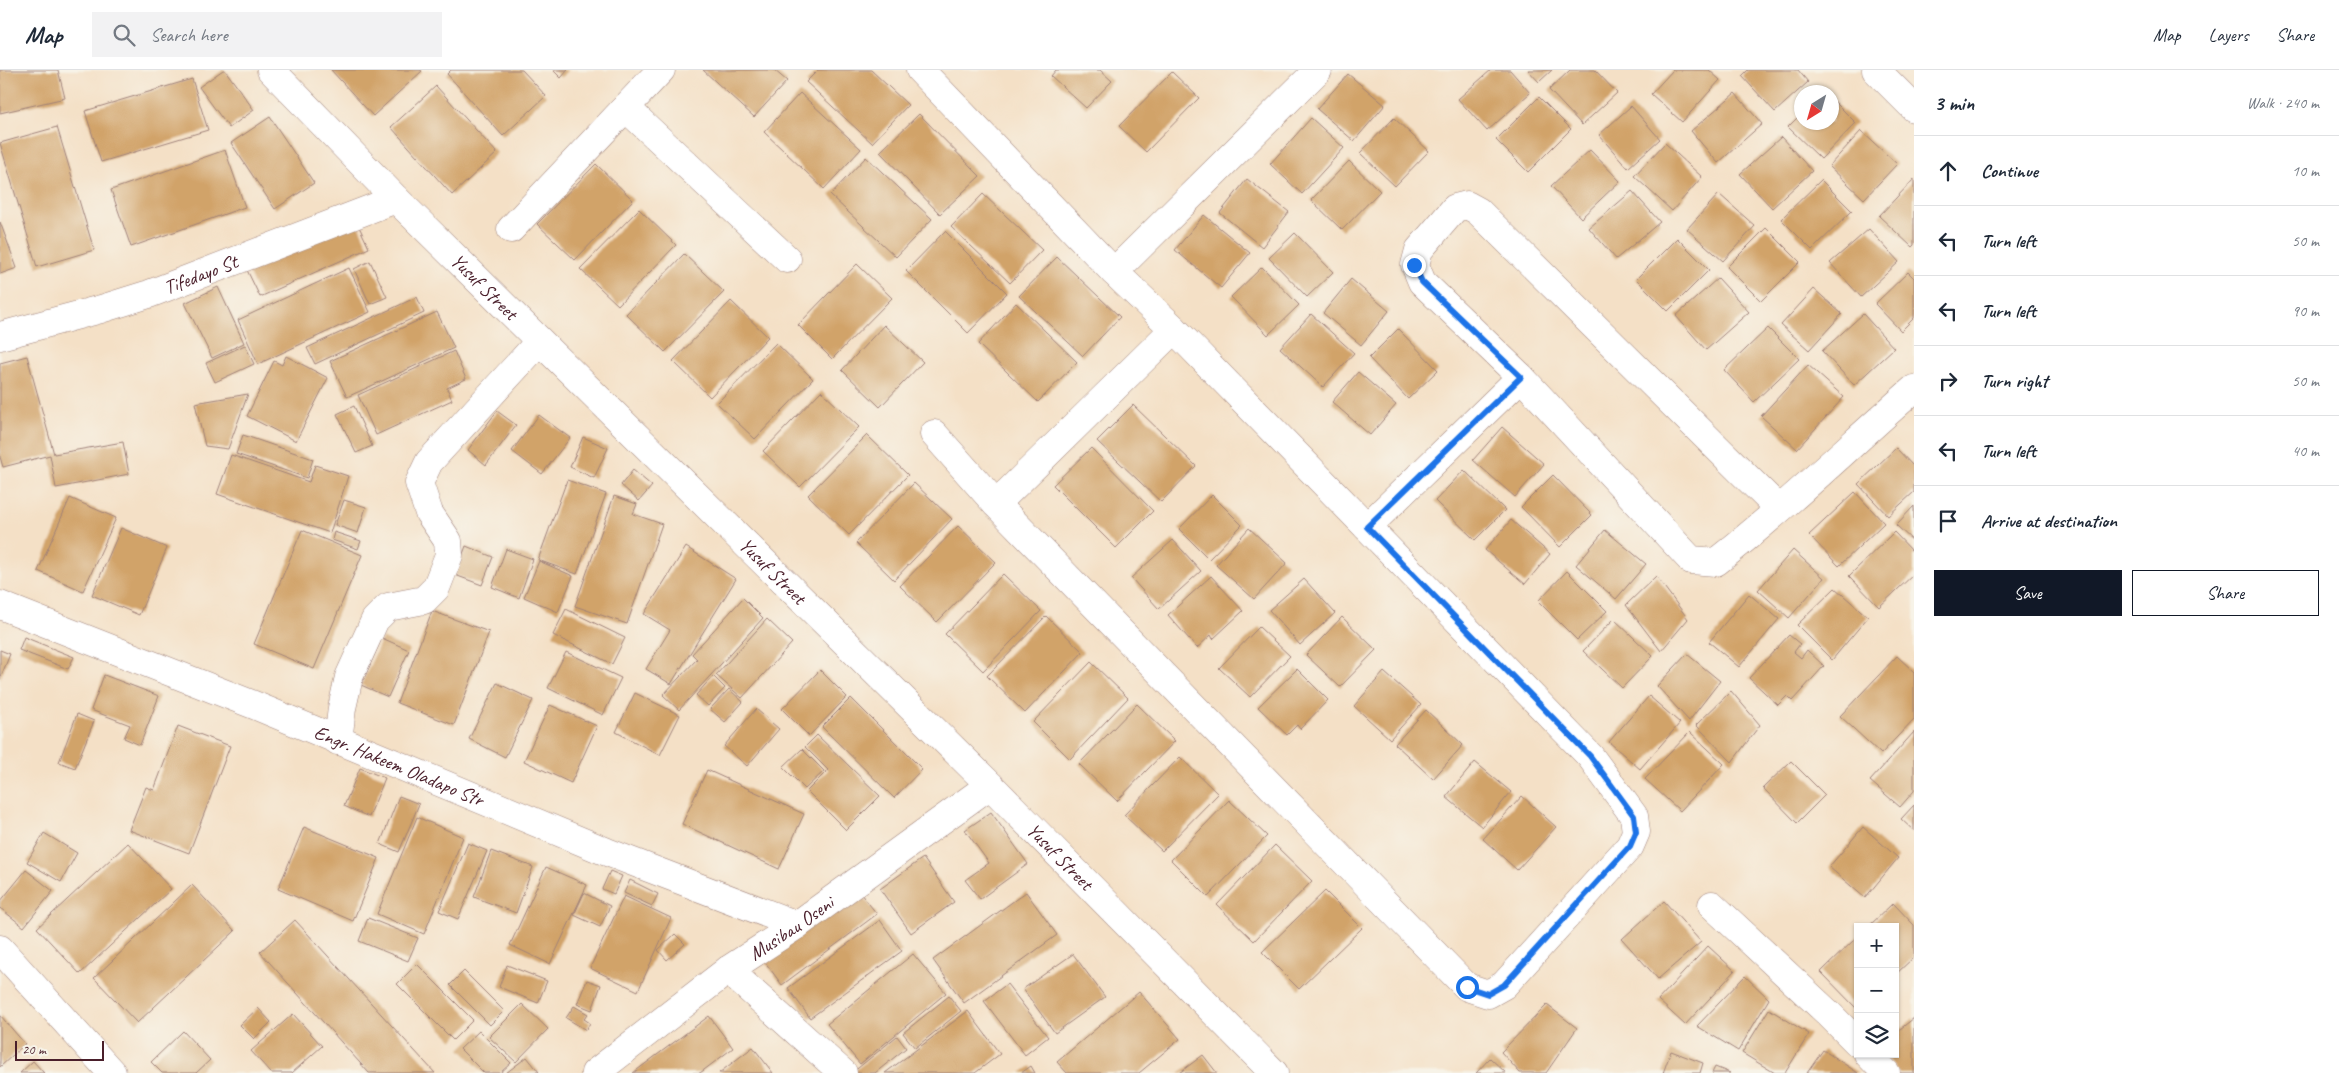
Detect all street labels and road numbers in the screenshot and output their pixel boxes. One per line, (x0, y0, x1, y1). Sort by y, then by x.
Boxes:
street label: Tifedayo St (160, 248, 243, 300)
street label: Yusuf Street (446, 248, 525, 327)
street label: Yusuf Street (734, 532, 813, 611)
street label: Engr. Hakeem Oladapo Str (311, 719, 489, 812)
street label: Yusuf Street (1022, 817, 1100, 897)
street label: Musibau Oseni (744, 889, 840, 966)

